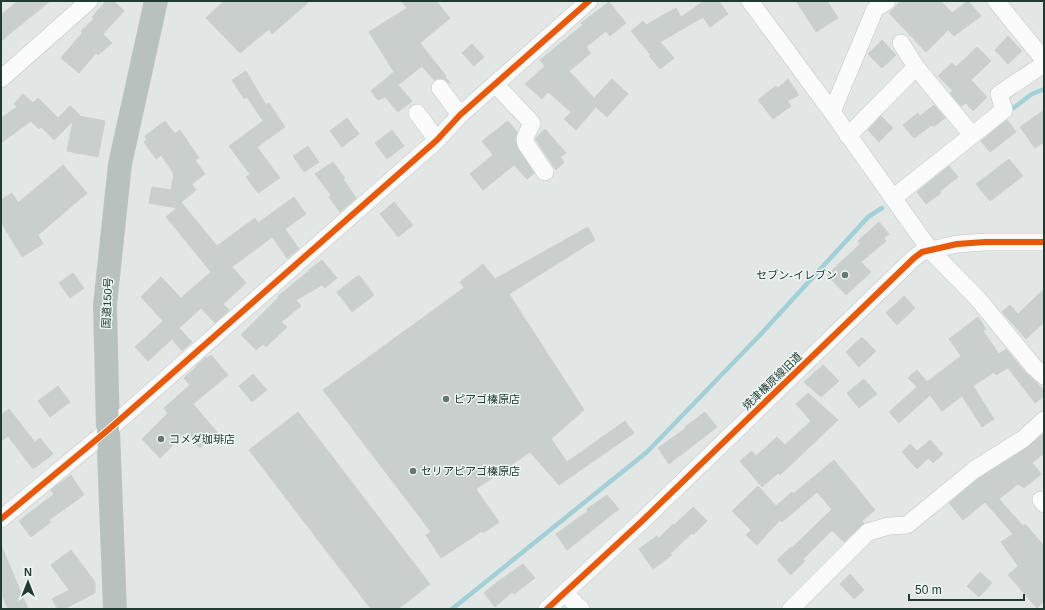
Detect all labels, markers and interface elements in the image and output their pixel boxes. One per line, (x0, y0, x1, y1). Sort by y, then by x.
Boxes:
place label: セブン-イレブン (756, 269, 837, 281)
marker: セブン-イレブン (840, 270, 850, 280)
street label: 国道150号 (100, 277, 114, 329)
street label: 焼津榛原線旧道 (740, 350, 804, 412)
place label: ピアゴ榛原店 (454, 393, 520, 405)
marker: ピアゴ榛原店 (441, 394, 451, 404)
place label: コメダ珈琲店 (169, 433, 235, 445)
marker: コメダ珈琲店 (156, 434, 166, 444)
place label: セリアピアゴ榛原店 (421, 465, 520, 477)
marker: セリアピアゴ榛原店 (408, 466, 418, 476)
north arrow (8, 562, 48, 602)
text: N (24, 566, 32, 578)
scale bar (909, 576, 1024, 602)
text: 50 m (915, 583, 942, 597)

